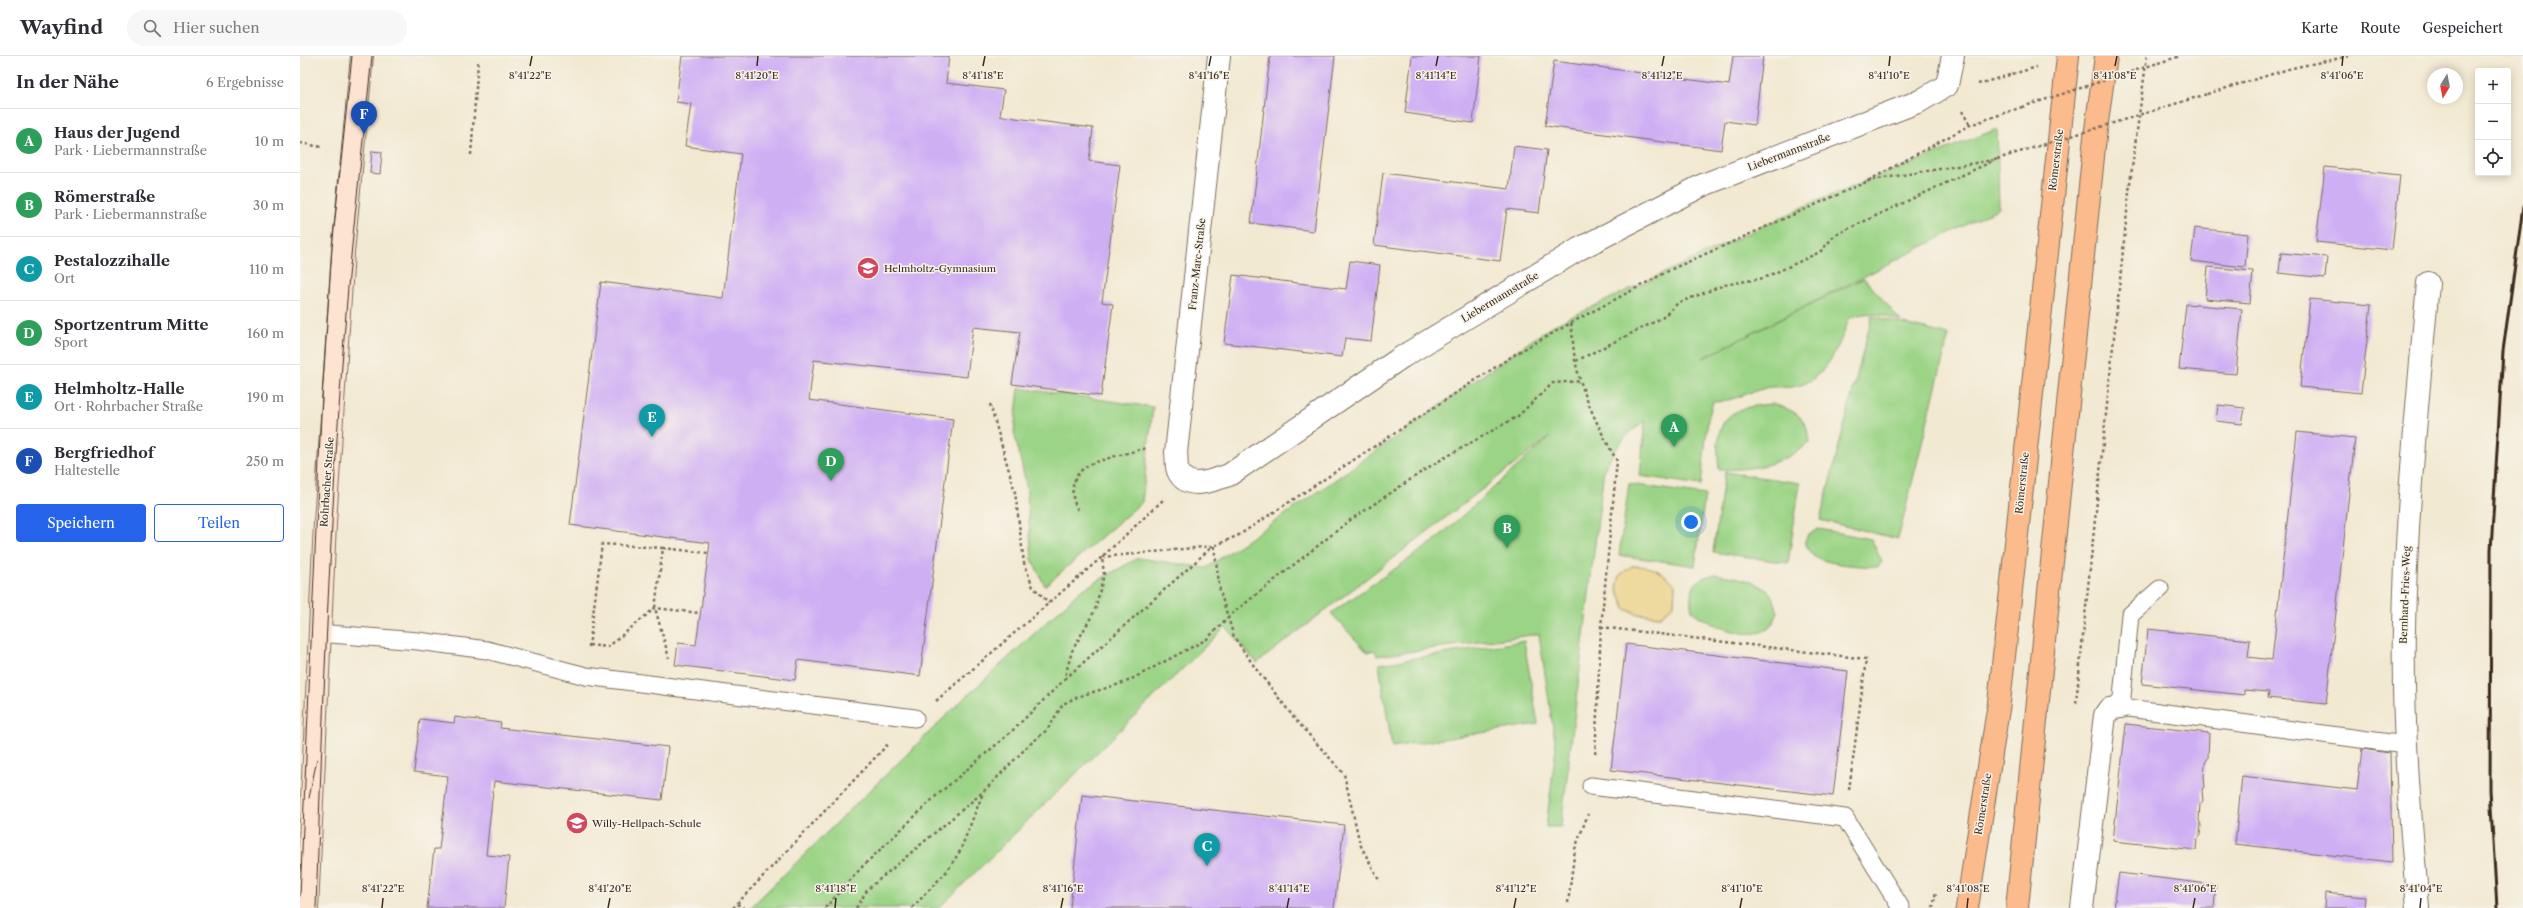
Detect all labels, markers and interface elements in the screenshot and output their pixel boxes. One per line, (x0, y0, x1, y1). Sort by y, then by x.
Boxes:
search box (127, 10, 407, 46)
text: Wayfind (20, 16, 103, 39)
icon: search (141, 17, 163, 39)
text: Hier suchen (173, 18, 260, 37)
text: Karte (2301, 19, 2338, 37)
text: Route (2360, 19, 2400, 37)
text: Gespeichert (2422, 19, 2503, 37)
north arrow (2427, 68, 2463, 104)
map controls (2475, 68, 2511, 176)
button: + (2475, 68, 2511, 104)
text: 8°41'22"E (509, 69, 551, 82)
text: 8°41'20"E (735, 69, 779, 82)
text: 8°41'18"E (962, 69, 1004, 82)
text: 8°41'16"E (1188, 69, 1230, 82)
text: 8°41'14"E (1415, 69, 1457, 82)
text: 8°41'12"E (1641, 69, 1683, 82)
text: 8°41'10"E (1868, 69, 1910, 82)
text: 8°41'08"E (2093, 69, 2137, 82)
text: 8°41'06"E (2320, 69, 2364, 82)
text: In der Nähe (16, 72, 119, 92)
text: 6 Ergebnisse (206, 74, 284, 90)
pin: F (351, 101, 377, 134)
button: − (2475, 104, 2511, 140)
text: Haus der Jugend (54, 123, 180, 142)
street label: Römerstraße (2046, 128, 2066, 192)
street label: Liebermannstraße (1746, 130, 1833, 174)
text: A (24, 133, 34, 149)
text: 10 m (255, 133, 284, 149)
button: locate (2475, 140, 2511, 176)
text: Park · Liebermannstraße (54, 142, 207, 158)
text: Römerstraße (54, 187, 155, 206)
text: B (24, 197, 34, 213)
text: 30 m (253, 197, 284, 213)
text: Park · Liebermannstraße (54, 206, 207, 222)
street label: Franz-Marc-Straße (1186, 217, 1208, 311)
text: Pestalozzihalle (54, 251, 170, 270)
school or university icon: Helmholtz-Gymnasium (855, 255, 881, 281)
text: C (24, 261, 34, 277)
text: 110 m (249, 261, 284, 277)
place label: Helmholtz-Gymnasium (884, 262, 997, 275)
street label: Liebermannstraße (1459, 269, 1541, 325)
text: Ort (54, 270, 75, 286)
text: Sportzentrum Mitte (54, 315, 208, 334)
text: D (23, 325, 35, 341)
text: 160 m (247, 325, 284, 341)
text: Sport (54, 334, 88, 350)
text: Helmholtz-Halle (54, 379, 184, 398)
text: E (24, 389, 34, 405)
text: 190 m (247, 389, 284, 405)
text: Ort · Rohrbacher Straße (54, 398, 203, 414)
pin: E (639, 404, 665, 437)
pin: A (1661, 414, 1687, 447)
street label: Rohrbacher Straße (317, 436, 337, 528)
text: Bergfriedhof (54, 443, 154, 462)
pin: D (818, 448, 844, 481)
street label: Römerstraße (2012, 451, 2032, 515)
text: F (25, 453, 33, 469)
text: 250 m (246, 453, 284, 469)
text: Haltestelle (54, 462, 120, 478)
button: Speichern (16, 504, 146, 542)
button: Teilen (154, 504, 284, 542)
your location (1681, 512, 1701, 532)
pin: B (1494, 515, 1520, 548)
street label: Bernhard-Fries-Weg (2397, 545, 2413, 644)
street label: Römerstraße (1972, 772, 1994, 836)
school or university icon: Willy-Hellpach-Schule (564, 810, 590, 836)
place label: Willy-Hellpach-Schule (591, 817, 702, 830)
pin: C (1194, 833, 1220, 866)
text: 8°41'22"E (362, 882, 404, 895)
text: 8°41'20"E (588, 882, 632, 895)
text: 8°41'18"E (815, 882, 857, 895)
text: 8°41'16"E (1042, 882, 1084, 895)
text: 8°41'14"E (1268, 882, 1310, 895)
text: 8°41'12"E (1495, 882, 1537, 895)
text: 8°41'10"E (1721, 882, 1763, 895)
text: 8°41'08"E (1946, 882, 1990, 895)
text: 8°41'06"E (2173, 882, 2217, 895)
text: 8°41'04"E (2399, 882, 2443, 895)

